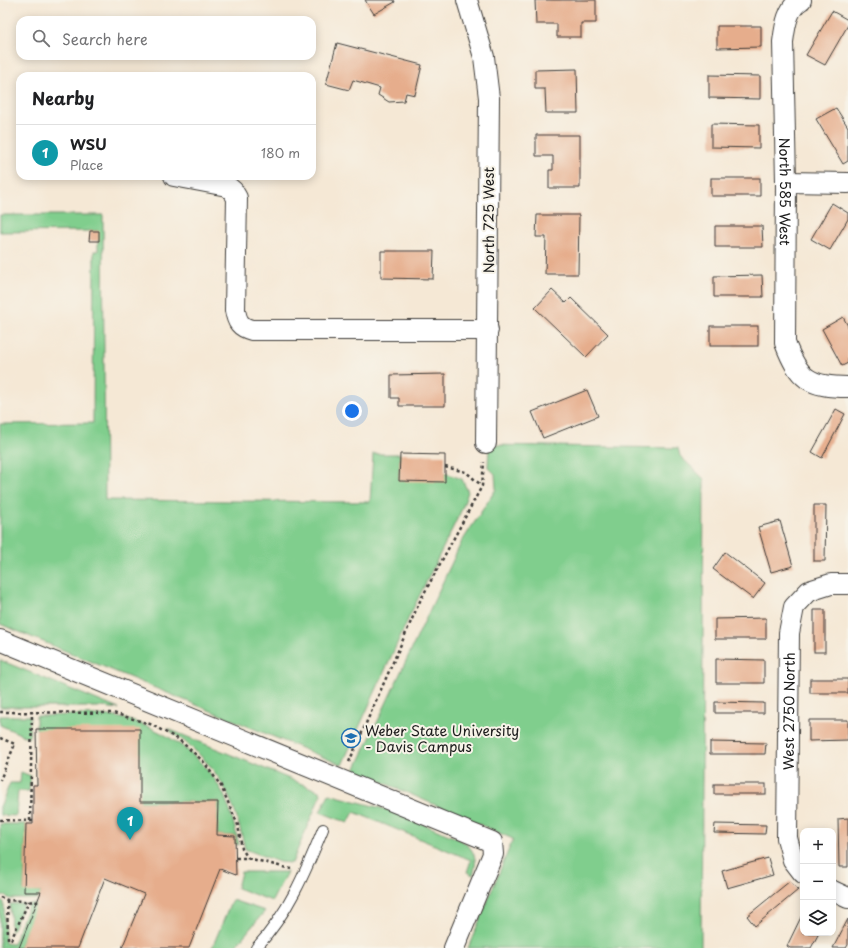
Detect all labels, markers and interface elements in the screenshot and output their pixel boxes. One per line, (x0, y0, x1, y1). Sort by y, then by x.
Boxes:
search box (16, 16, 316, 60)
icon: search (30, 27, 52, 49)
text: Search here (62, 27, 148, 50)
text: Nearby (32, 85, 94, 111)
text: WSU (70, 132, 107, 155)
street label: North 585 West (775, 137, 797, 246)
text: 1 (42, 143, 48, 162)
text: 180 m (261, 143, 300, 162)
text: Place (70, 155, 103, 174)
street label: North 725 West (478, 166, 499, 273)
your location (342, 401, 362, 421)
street label: West 2750 North (777, 652, 799, 770)
place label: Weber State University - Davis Campus (365, 720, 519, 757)
school or university icon: Weber State University - Davis Campus (340, 727, 362, 749)
pin: 1 (117, 807, 143, 840)
map controls (800, 828, 836, 936)
button: + (800, 828, 836, 864)
button: − (800, 864, 836, 900)
button: layers (800, 900, 836, 936)

